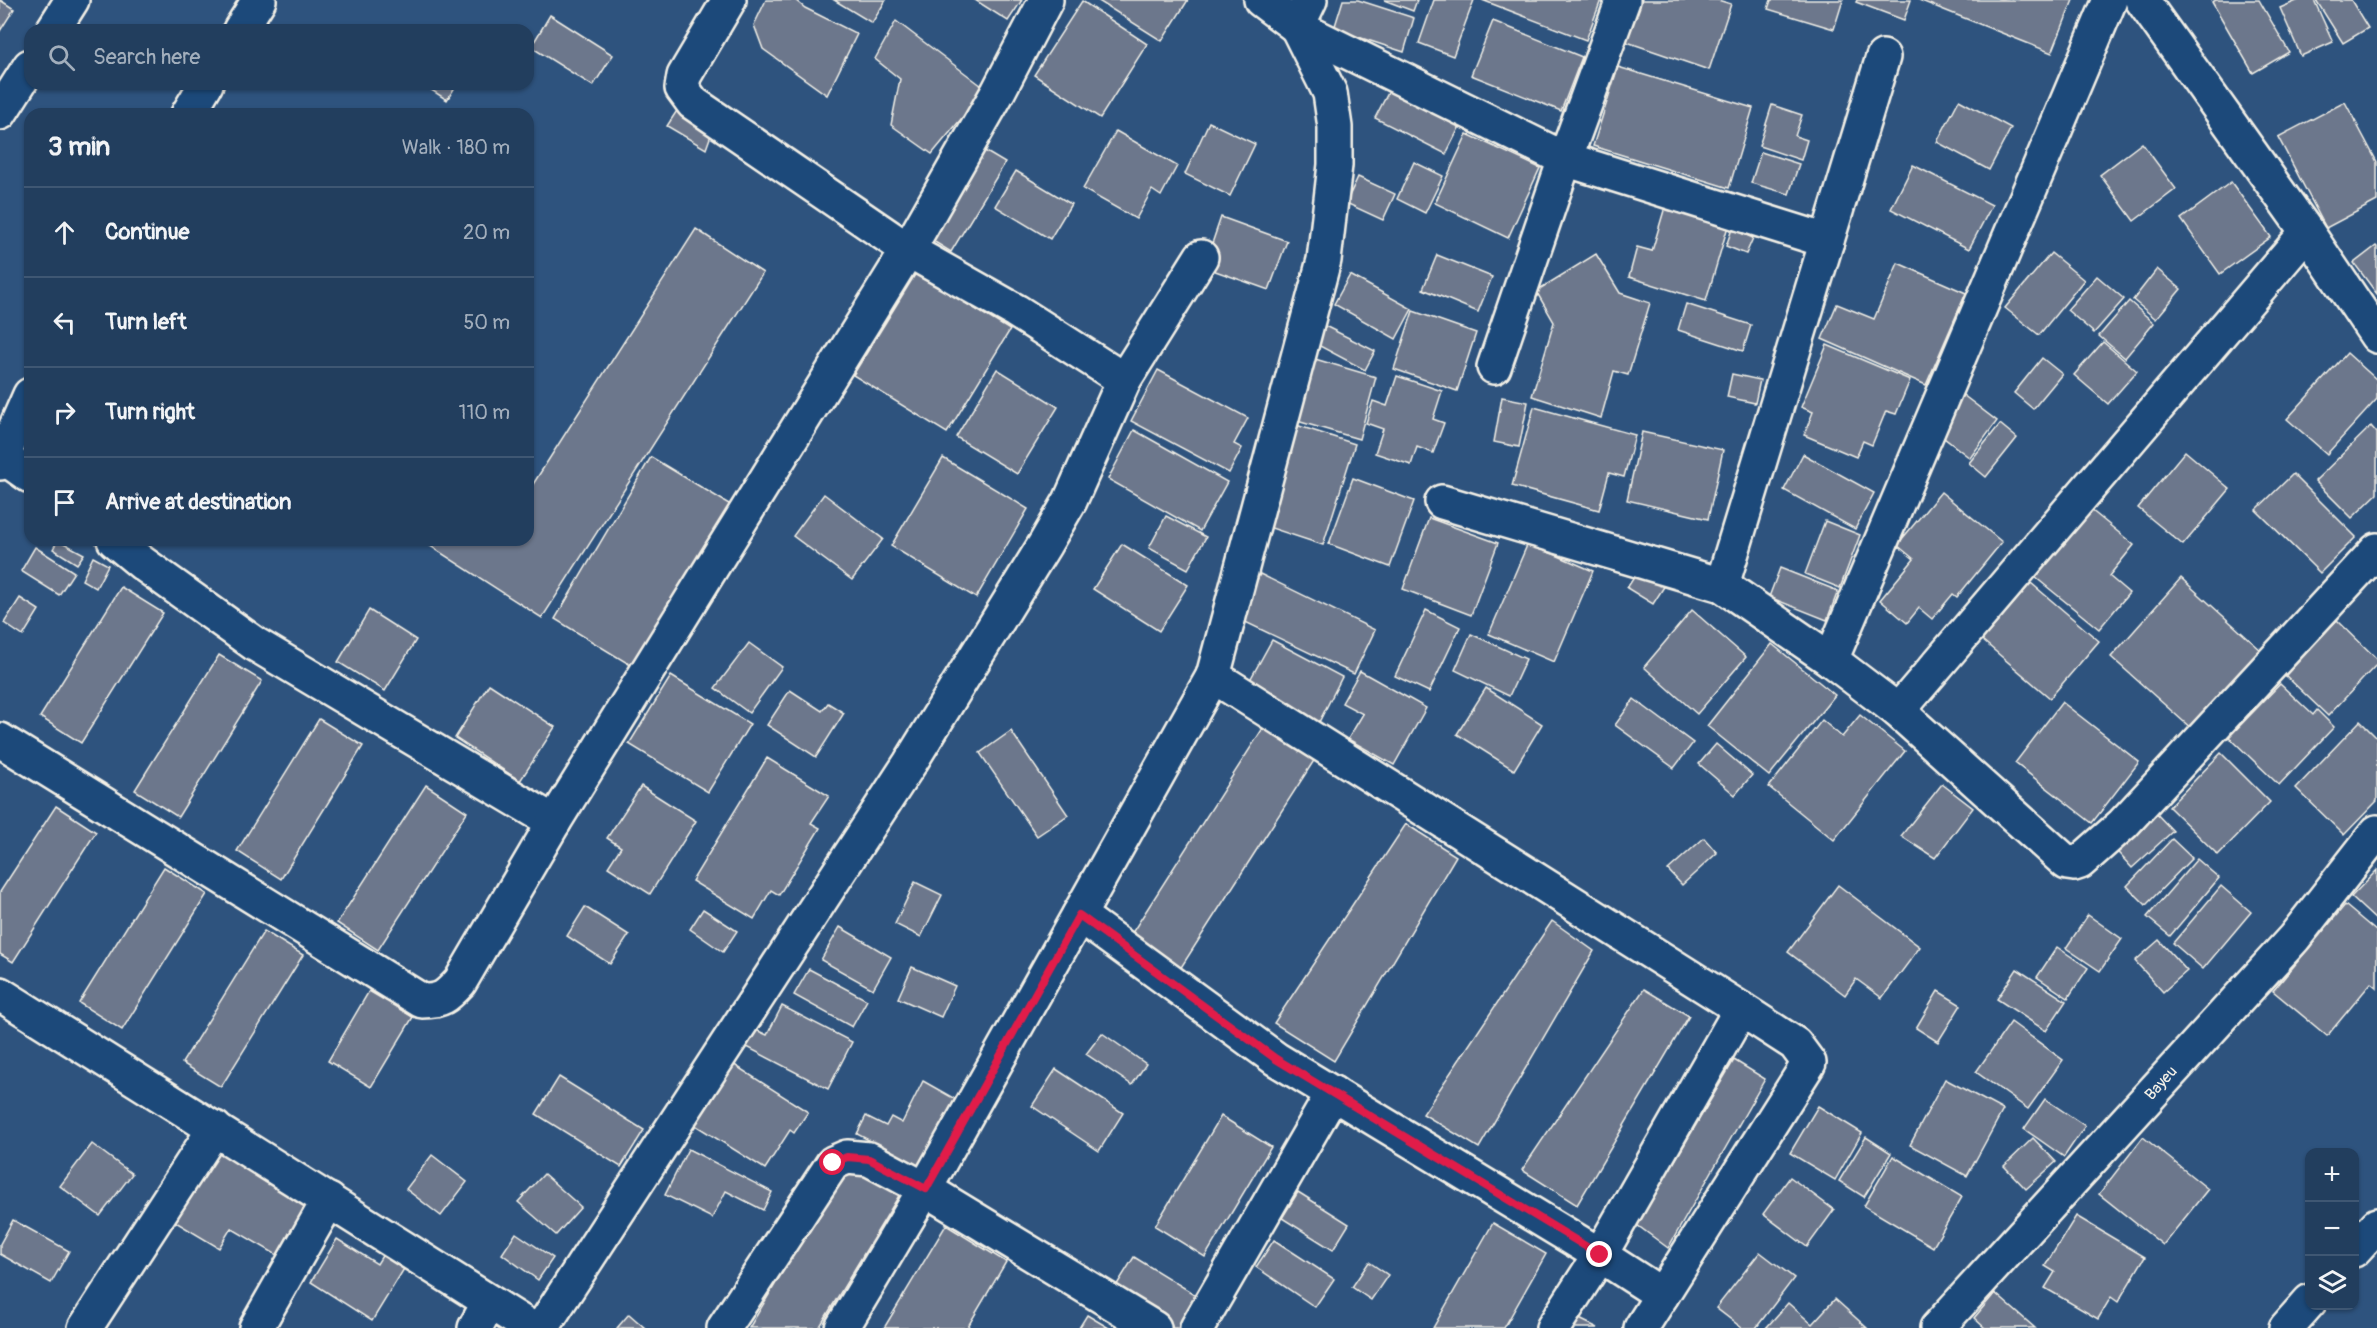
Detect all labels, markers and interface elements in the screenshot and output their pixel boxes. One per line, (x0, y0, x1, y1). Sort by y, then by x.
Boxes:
search box (24, 24, 534, 90)
icon: search (45, 41, 78, 74)
text: Search here (93, 43, 200, 71)
text: 3 min (48, 131, 110, 163)
text: Walk · 180 m (402, 135, 510, 160)
icon: ahead (48, 216, 81, 249)
text: Continue (105, 218, 189, 246)
text: 20 m (463, 220, 510, 245)
icon: left (48, 306, 81, 339)
text: Turn left (105, 308, 187, 336)
text: 50 m (463, 310, 510, 335)
icon: right (48, 396, 81, 429)
text: Turn right (105, 398, 195, 426)
text: 110 m (459, 400, 510, 425)
icon: arrive (48, 486, 81, 519)
text: Arrive at destination (105, 488, 291, 516)
street label: Bayeu (2140, 1062, 2182, 1104)
map controls (2305, 1148, 2359, 1310)
button: + (2305, 1148, 2359, 1202)
route start (819, 1149, 845, 1175)
button: − (2305, 1202, 2359, 1256)
route end (1586, 1241, 1612, 1267)
button: layers (2305, 1256, 2359, 1310)

